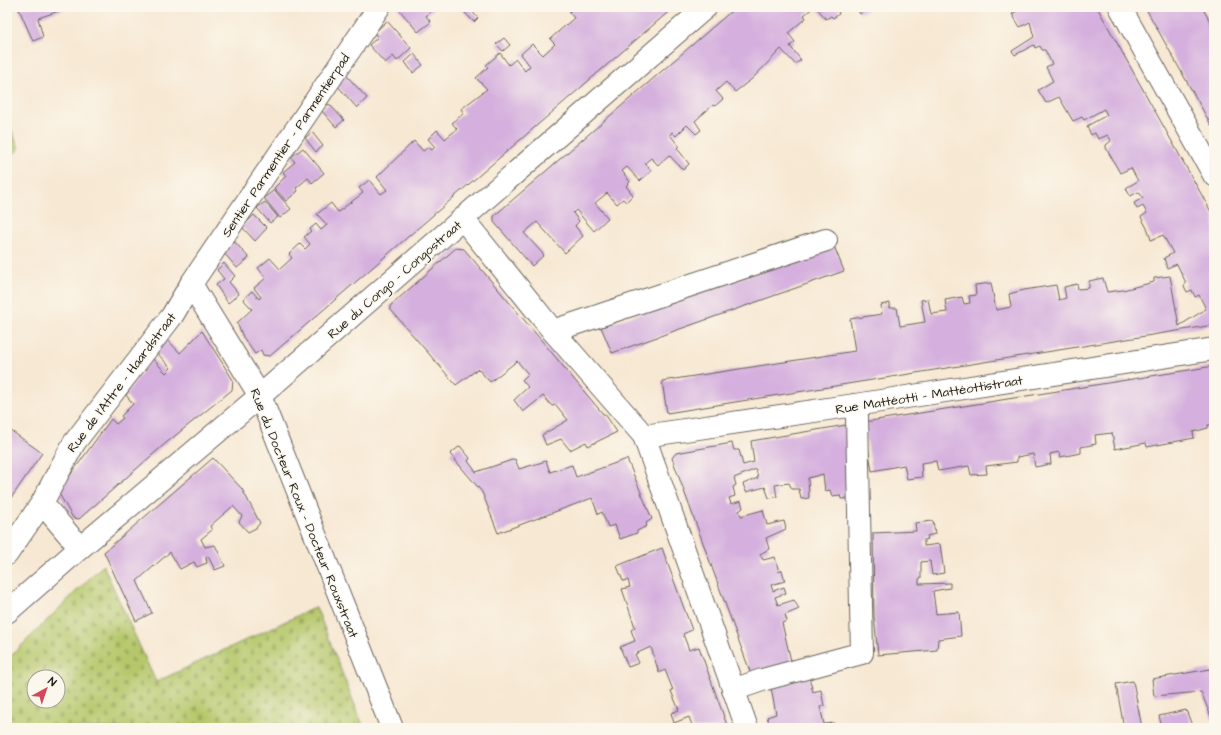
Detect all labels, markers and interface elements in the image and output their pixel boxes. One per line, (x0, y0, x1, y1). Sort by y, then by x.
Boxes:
street label: Sentier Parmentier - Parmentierpad (217, 50, 354, 241)
street label: Rue du Congo - Congostraat (324, 216, 467, 344)
street label: Rue de l'Attre - Haardstraat (63, 308, 181, 456)
street label: Rue Mattéotti - Mattéottistraat (834, 371, 1025, 419)
street label: Rue du Docteur Roux - Docteur Rouxstraat (246, 386, 363, 641)
north arrow (26, 669, 66, 709)
text: N (45, 674, 60, 690)

